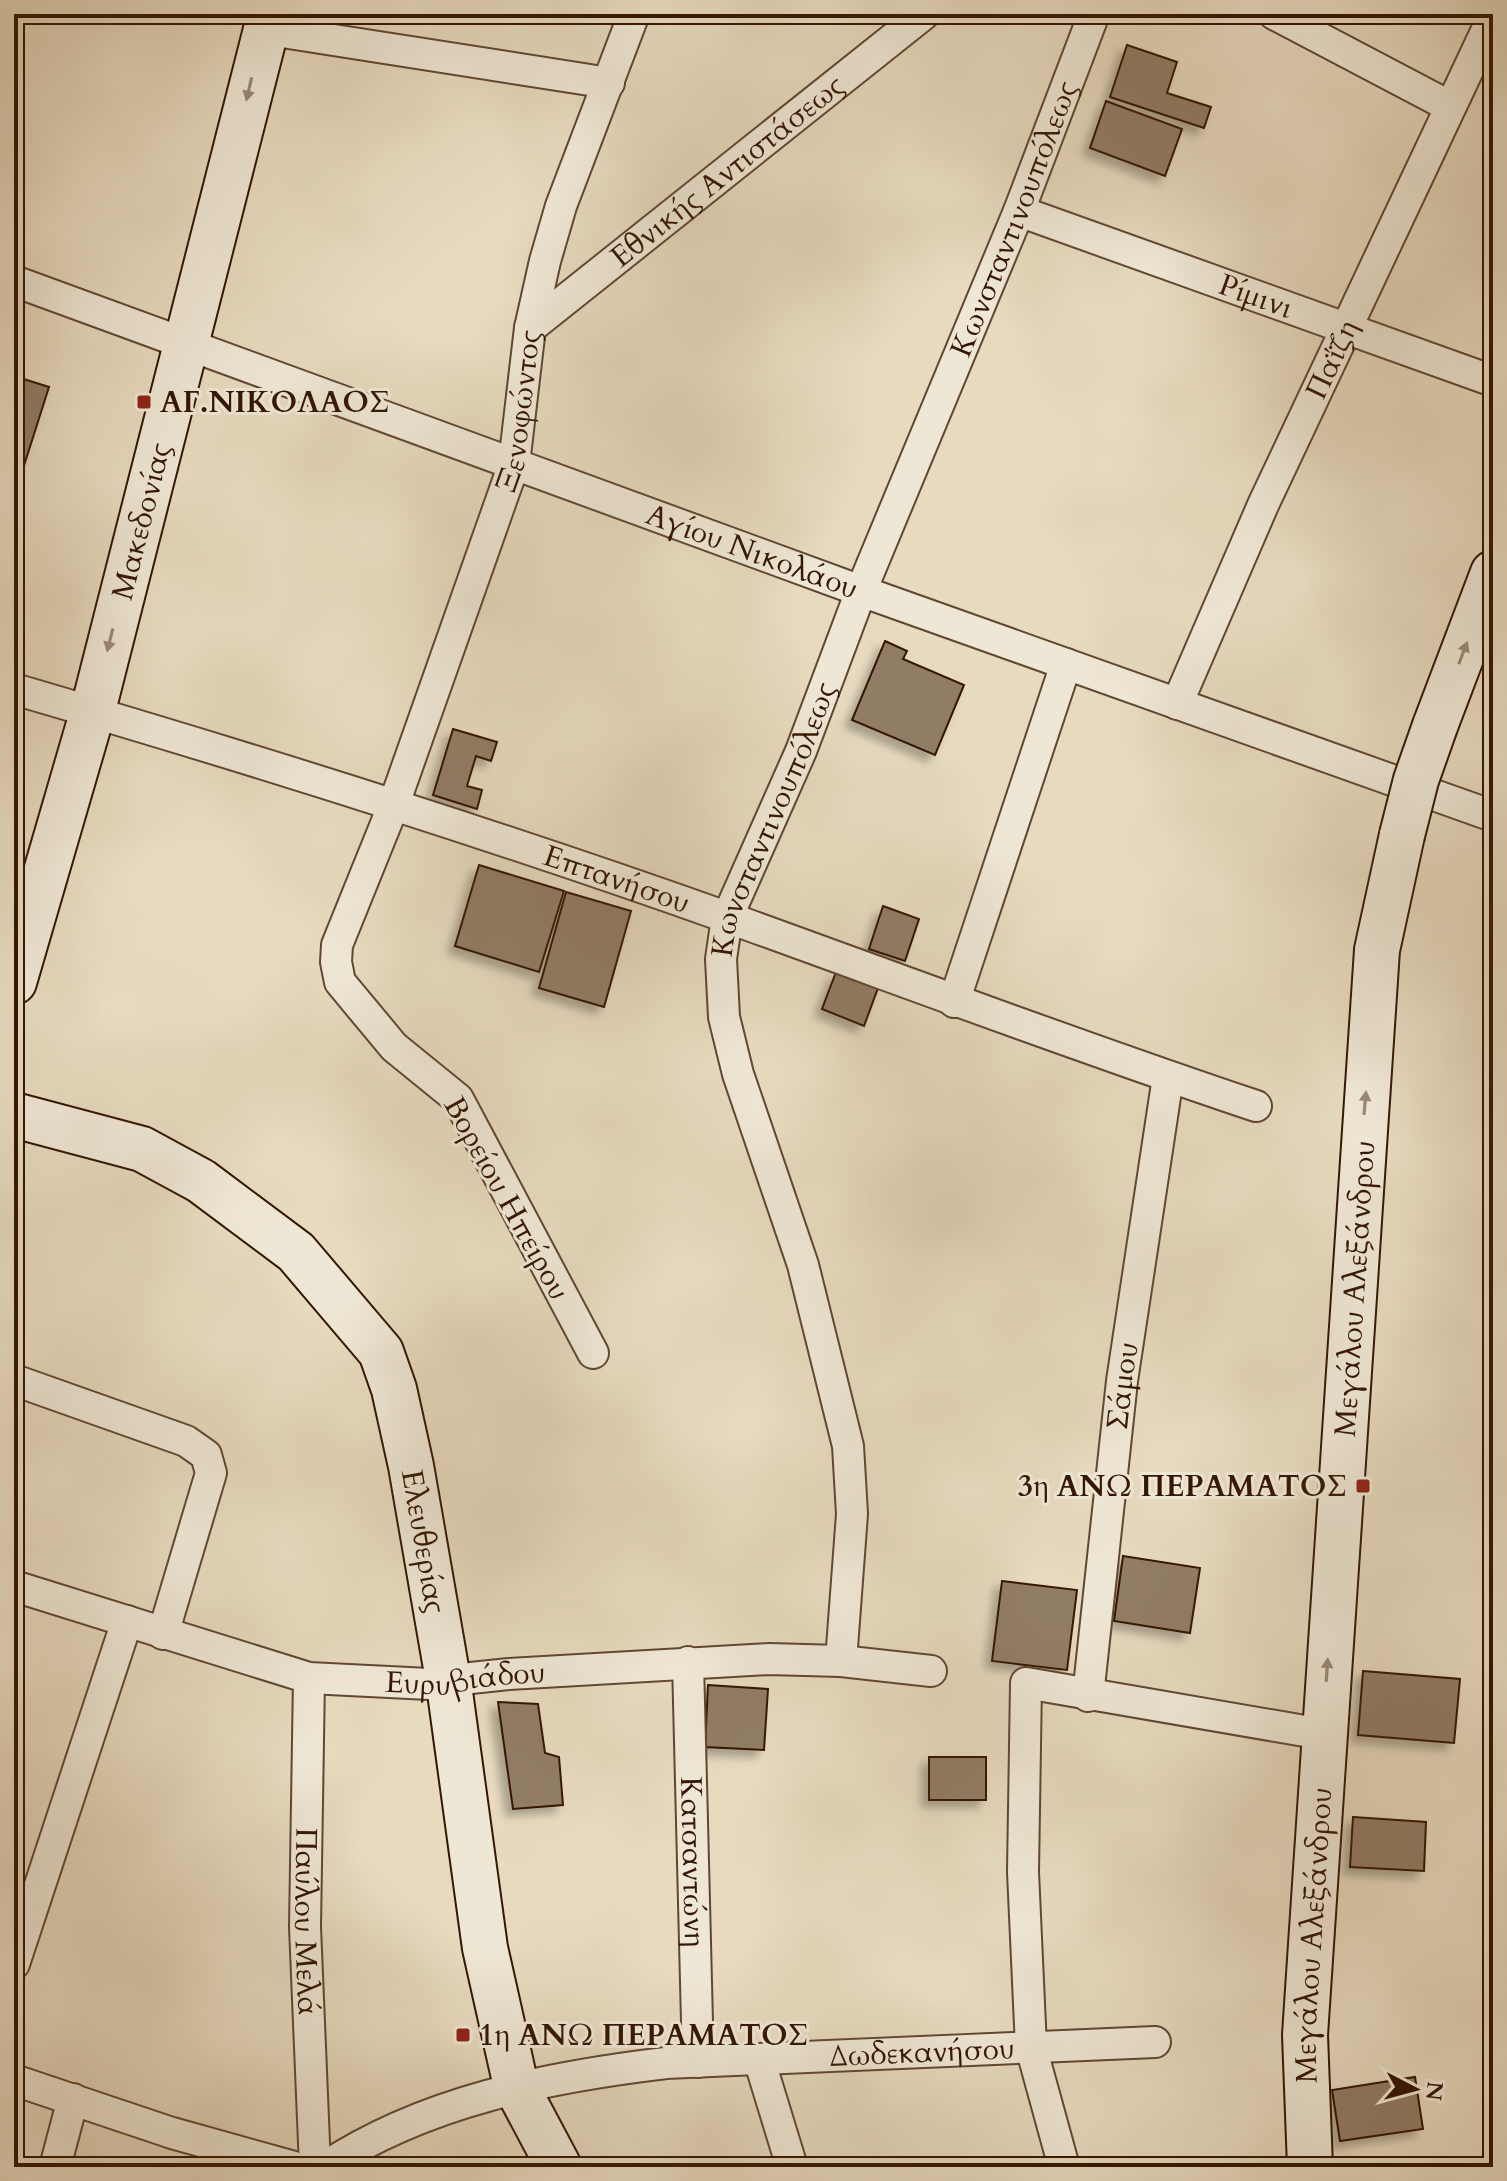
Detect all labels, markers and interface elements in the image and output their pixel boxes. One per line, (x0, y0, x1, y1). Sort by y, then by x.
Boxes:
street label: Εθνικής Αντιστάσεως (602, 65, 853, 277)
street label: Κωνσταντινουπόλεως (941, 75, 1088, 363)
one-way arrow (242, 77, 255, 102)
street label: Ρίμινι (1213, 264, 1299, 329)
street label: Παΐζη (1296, 313, 1368, 406)
street label: Ξενοφώντος (486, 328, 551, 498)
place label: ΑΓ.ΝΙΚΟΛΑΟΣ (160, 382, 390, 423)
marker: ΑΓ.ΝΙΚΟΛΑΟΣ (135, 393, 153, 411)
street label: Μακεδονίας (102, 438, 181, 604)
street label: Αγίου Νικολάου (640, 494, 864, 609)
one-way arrow (104, 627, 116, 652)
one-way arrow (1457, 641, 1470, 665)
street label: Κωνσταντινουπόλεως (702, 676, 846, 960)
street label: Επτανήσου (538, 835, 695, 924)
street label: Βορείου Ηπείρου (434, 1089, 579, 1307)
one-way arrow (1359, 1090, 1372, 1115)
street label: Μεγάλου Αλεξάνδρου (1325, 1139, 1385, 1438)
street label: Σάμου (1097, 1339, 1149, 1432)
street label: Ελευθερίας (391, 1466, 456, 1617)
place label: 3η ΑΝΩ ΠΕΡΑΜΑΤΟΣ (1018, 1466, 1347, 1507)
marker: 3η ΑΝΩ ΠΕΡΑΜΑΤΟΣ (1354, 1477, 1372, 1495)
street label: Ευρυβιάδου (384, 1652, 546, 1706)
one-way arrow (1321, 1657, 1334, 1682)
street label: Κατσαντώνη (670, 1776, 715, 1948)
street label: Μεγάλου Αλεξάνδρου (1284, 1786, 1342, 2084)
street label: Παύλου Μελά (284, 1827, 329, 2017)
place label: 1η ΑΝΩ ΠΕΡΑΜΑΤΟΣ (479, 2015, 808, 2056)
marker: 1η ΑΝΩ ΠΕΡΑΜΑΤΟΣ (454, 2026, 472, 2044)
street label: Δωδεκανήσου (829, 2028, 1015, 2077)
north arrow (1375, 2049, 1455, 2129)
text: N (1418, 2080, 1450, 2102)

